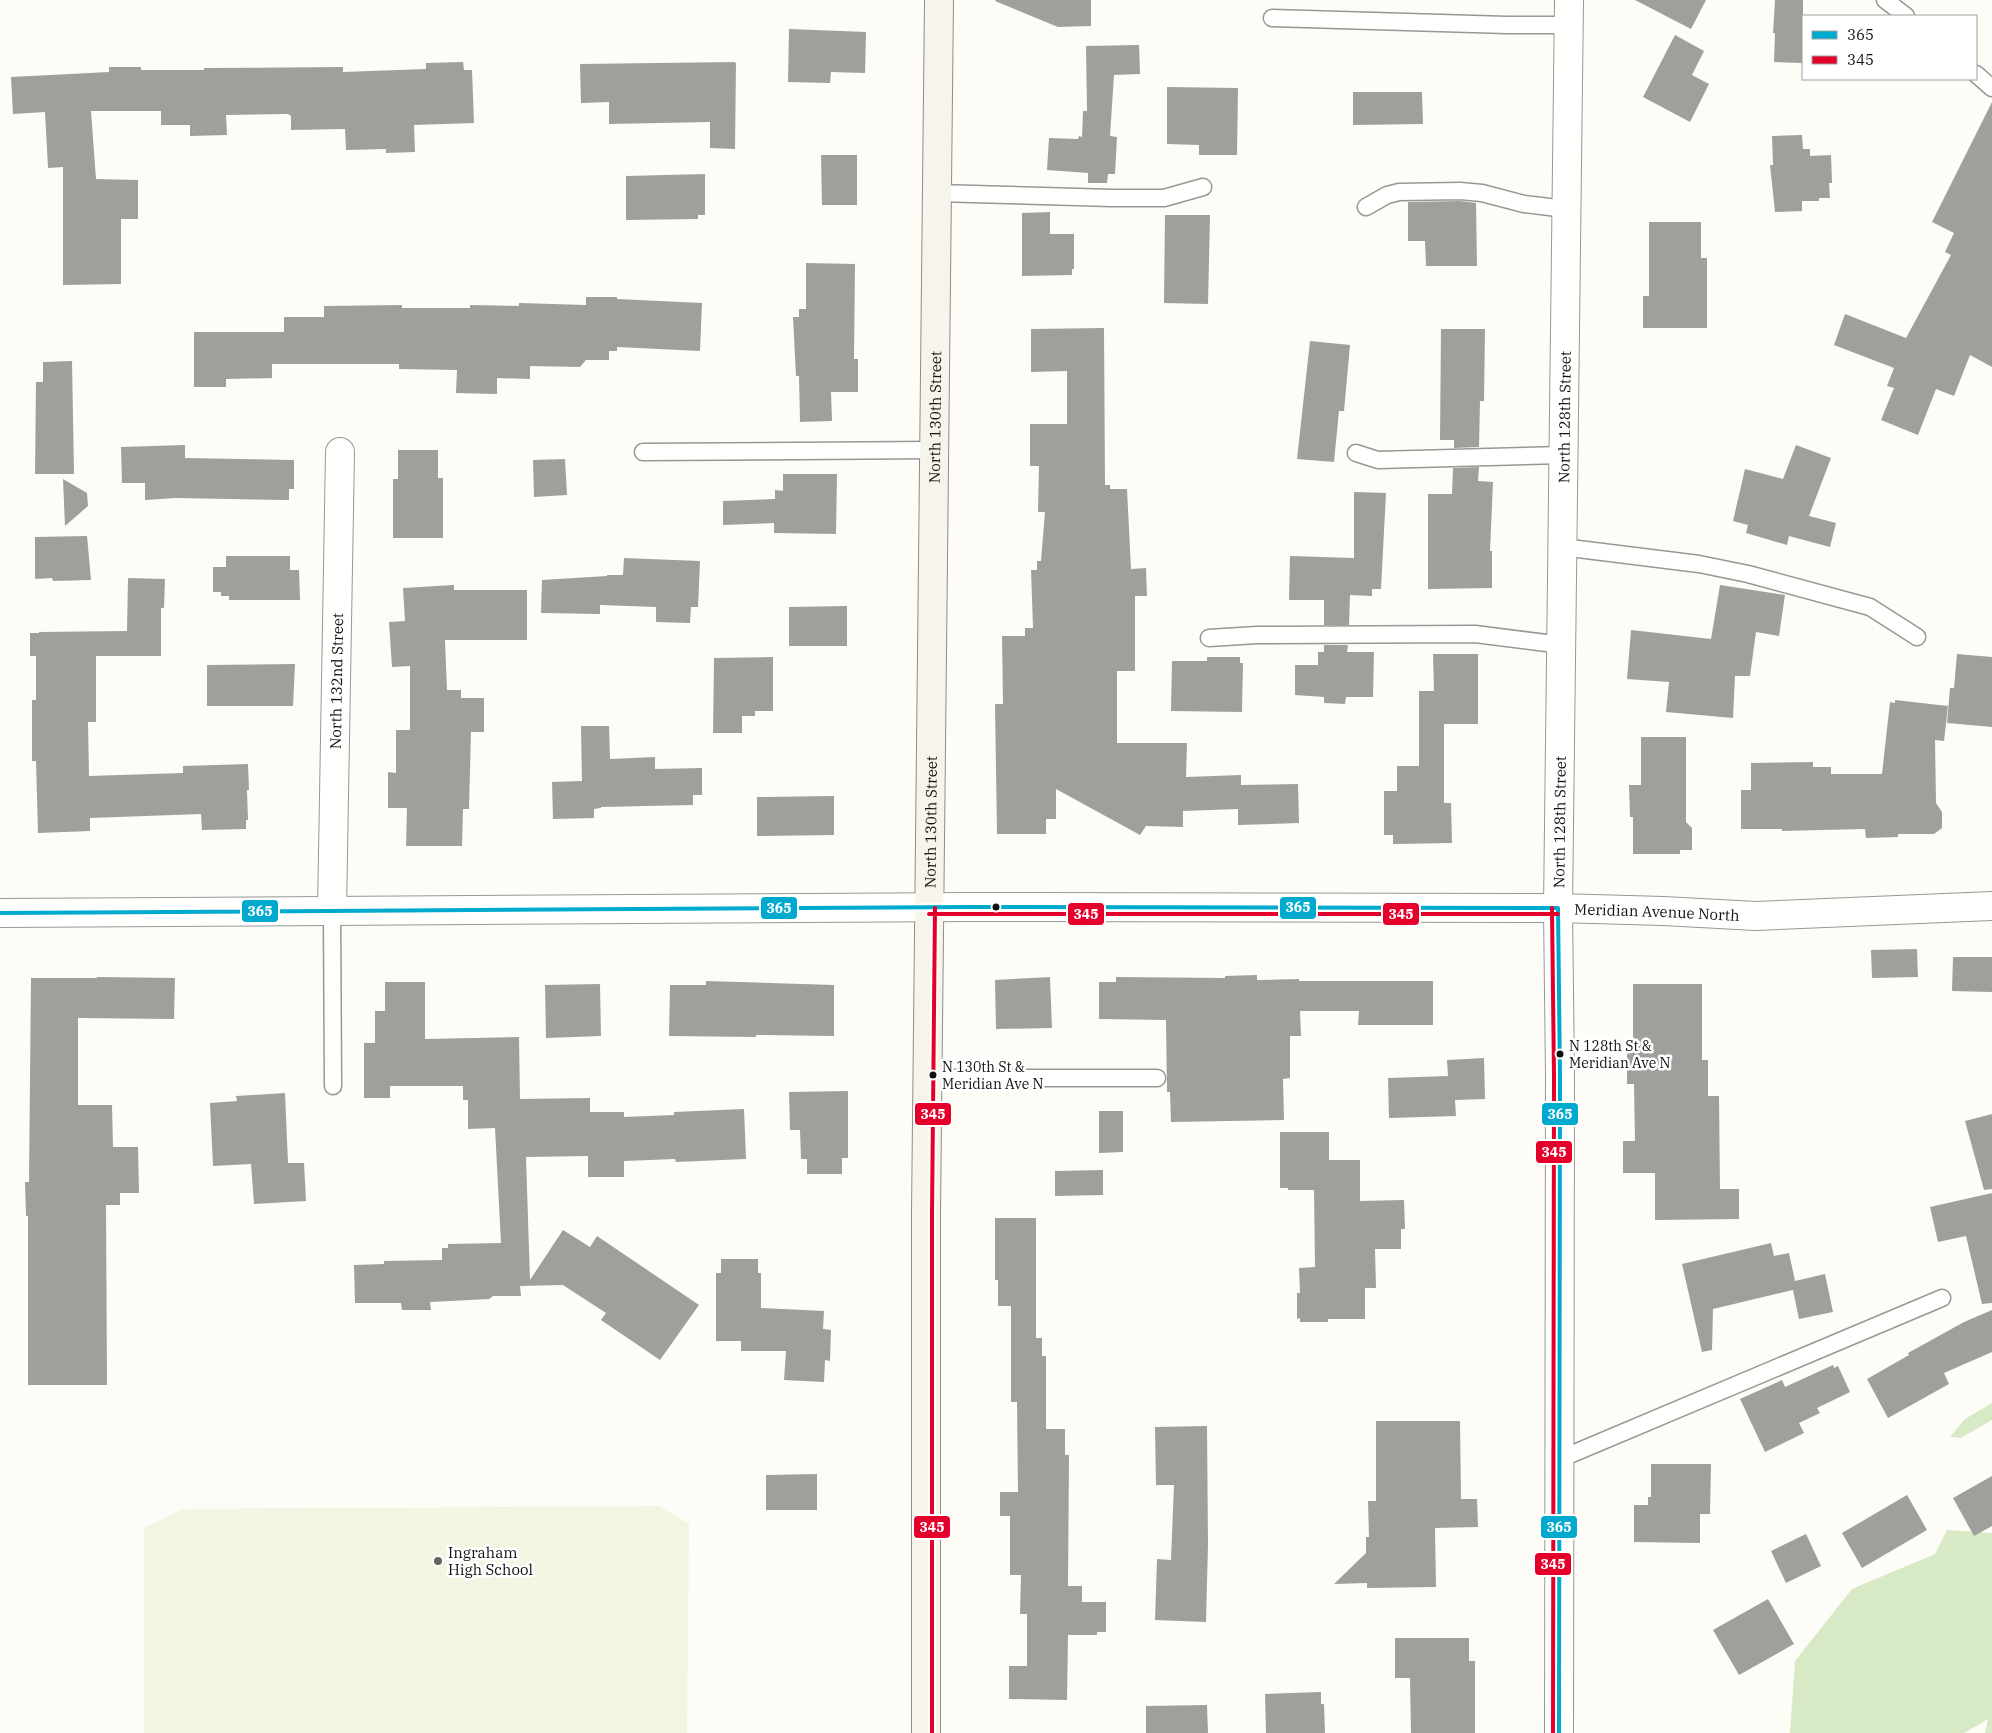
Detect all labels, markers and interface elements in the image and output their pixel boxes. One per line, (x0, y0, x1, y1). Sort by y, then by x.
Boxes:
legend (1802, 15, 1977, 80)
text: 365 (1847, 25, 1874, 44)
text: 345 (1847, 50, 1874, 69)
street label: North 130th Street (924, 351, 945, 483)
street label: North 128th Street (1554, 351, 1574, 483)
street label: North 132nd Street (325, 613, 347, 749)
street label: North 130th Street (920, 756, 940, 888)
street label: North 128th Street (1549, 756, 1569, 888)
line badge: 365 (760, 896, 798, 920)
line badge: 365 (1279, 896, 1317, 920)
text: 365 (1285, 898, 1311, 916)
line badge: 365 (241, 899, 279, 923)
text: 365 (766, 899, 792, 917)
street label: Meridian Avenue North (1574, 899, 1740, 925)
text: 365 (247, 902, 273, 920)
unlabelled marker (991, 902, 1001, 912)
line badge: 345 (1067, 902, 1105, 926)
line badge: 345 (1382, 902, 1420, 926)
text: 345 (1073, 905, 1099, 923)
text: 345 (1388, 905, 1414, 923)
place label: N 128th St & Meridian Ave N (1569, 1037, 1670, 1072)
marker: N 128th St & Meridian Ave N (1555, 1049, 1565, 1059)
place label: N 130th St & Meridian Ave N (942, 1058, 1043, 1093)
marker: N 130th St & Meridian Ave N (928, 1070, 938, 1080)
line badge: 345 (914, 1102, 952, 1126)
line badge: 365 (1541, 1102, 1579, 1126)
text: 345 (920, 1105, 946, 1123)
text: 365 (1547, 1105, 1573, 1123)
line badge: 345 (1535, 1140, 1573, 1164)
text: 345 (1541, 1143, 1567, 1161)
line badge: 345 (913, 1515, 951, 1539)
line badge: 365 (1540, 1515, 1578, 1539)
text: 345 (919, 1518, 945, 1536)
text: 365 (1546, 1518, 1572, 1536)
place label: Ingraham High School (448, 1543, 533, 1579)
line badge: 345 (1534, 1552, 1572, 1576)
marker: Ingraham High School (432, 1555, 444, 1567)
text: 345 (1540, 1555, 1566, 1573)

